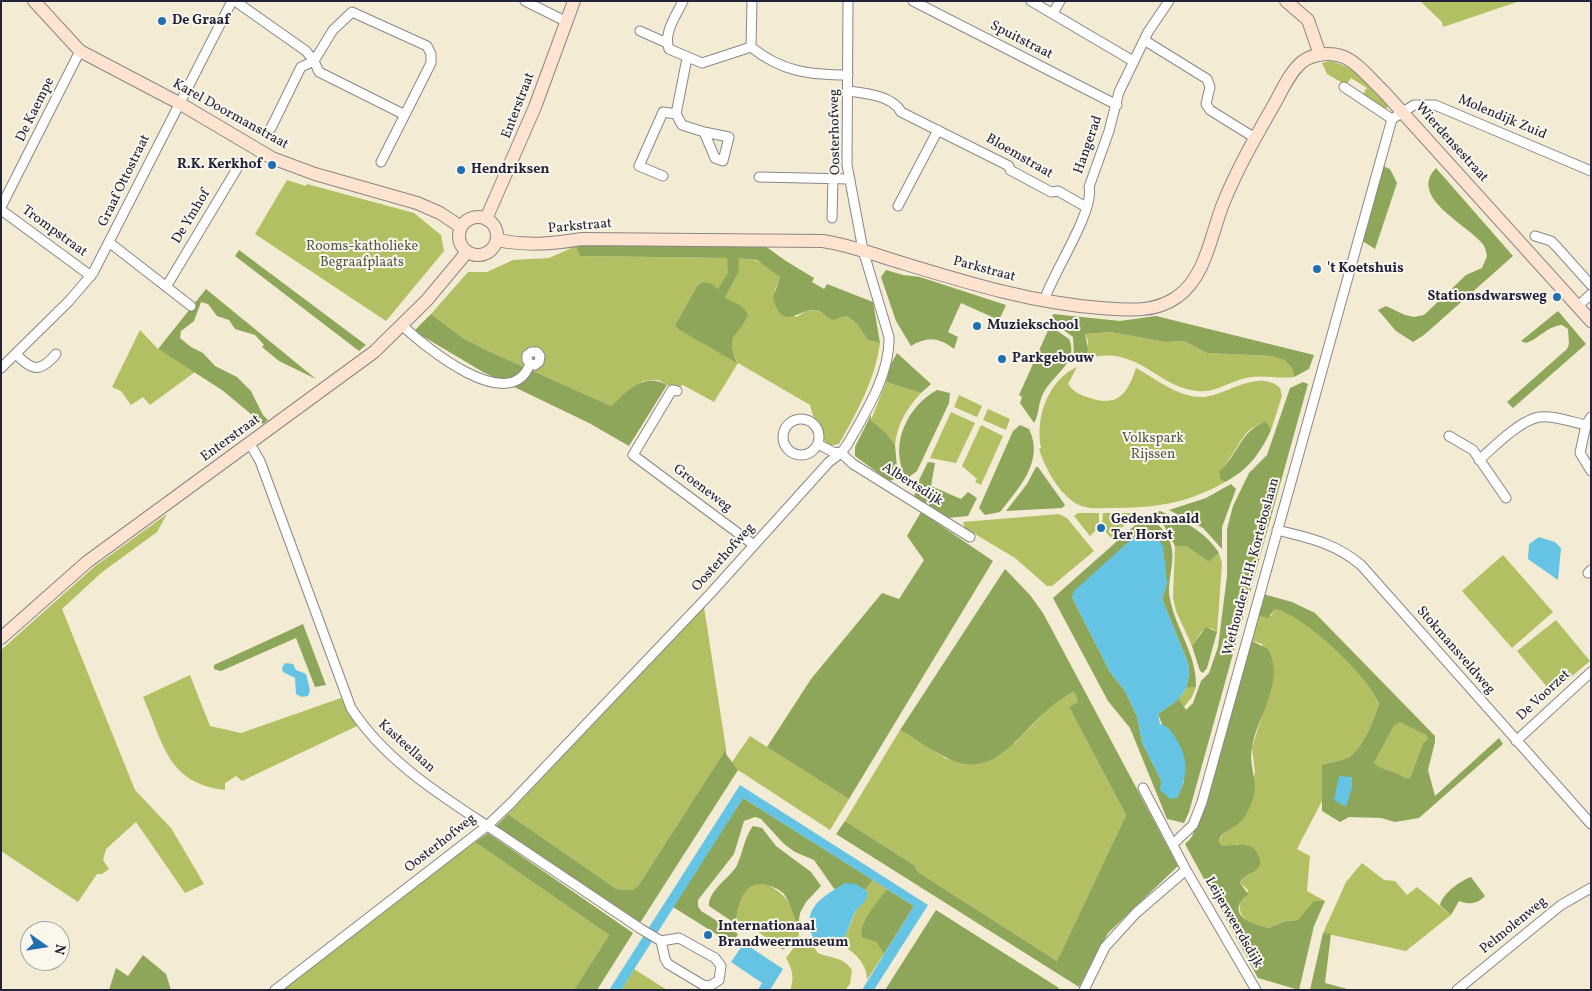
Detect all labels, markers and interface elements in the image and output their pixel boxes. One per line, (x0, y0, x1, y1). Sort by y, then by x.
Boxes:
place label: De Graaf (172, 13, 230, 29)
marker: De Graaf (156, 15, 168, 27)
street label: Spuitstraat (987, 18, 1055, 64)
street label: Enterstraat (499, 71, 539, 141)
street label: De Kaempe (13, 75, 59, 145)
street label: Karel Doormanstraat (169, 76, 291, 154)
street label: Oosterhofweg (827, 89, 845, 175)
street label: Molendijk Zuid (1455, 92, 1549, 144)
street label: Wierdensestraat (1411, 100, 1491, 186)
street label: Hangerad (1071, 114, 1107, 176)
street label: Bloemstraat (982, 131, 1056, 183)
street label: Graaf Ottostraat (95, 132, 155, 230)
place label: R.K. Kerkhof (177, 157, 262, 173)
marker: R.K. Kerkhof (266, 159, 278, 171)
place label: Hendriksen (471, 162, 550, 178)
marker: Hendriksen (455, 164, 467, 176)
street label: De Ymhof (169, 187, 215, 247)
street label: Trompstraat (18, 203, 90, 261)
street label: Parkstraat (547, 216, 613, 238)
park label: Rooms-katholieke Begraafplaats (306, 239, 418, 272)
street label: Parkstraat (951, 254, 1017, 286)
place label: 't Koetshuis (1327, 261, 1404, 277)
marker: 't Koetshuis (1311, 263, 1323, 275)
place label: Stationsdwarsweg (1427, 289, 1547, 305)
marker: Stationsdwarsweg (1551, 291, 1563, 303)
place label: Muziekschool (987, 318, 1079, 334)
marker: Muziekschool (971, 320, 983, 332)
place label: Parkgebouw (1012, 351, 1094, 367)
marker: Parkgebouw (996, 353, 1008, 365)
street label: Enterstraat (198, 412, 264, 466)
park label: Volkspark Rijssen (1122, 431, 1184, 464)
street label: Albertsdijk (878, 460, 946, 510)
street label: Groeneweg (669, 461, 735, 517)
street label: Wethouder H.H. Korteboslaan (1220, 476, 1284, 658)
place label: Gedenknaald Ter Horst (1111, 512, 1199, 544)
street label: Oosterhofweg (689, 520, 759, 596)
marker: Gedenknaald Ter Horst (1095, 522, 1107, 534)
street label: Stokmansveldweg (1412, 603, 1498, 699)
street label: De Voorzet (1514, 667, 1574, 725)
street label: Kasteellaan (374, 717, 438, 777)
street label: Oosterhofweg (402, 811, 480, 877)
street label: Leijerweerdsdijk (1200, 875, 1266, 971)
street label: Pelmolenweg (1477, 894, 1551, 958)
place label: Internationaal Brandweermuseum (718, 919, 849, 952)
north arrow (20, 921, 70, 971)
marker: Internationaal Brandweermuseum (702, 929, 714, 941)
text: N (49, 942, 70, 956)

